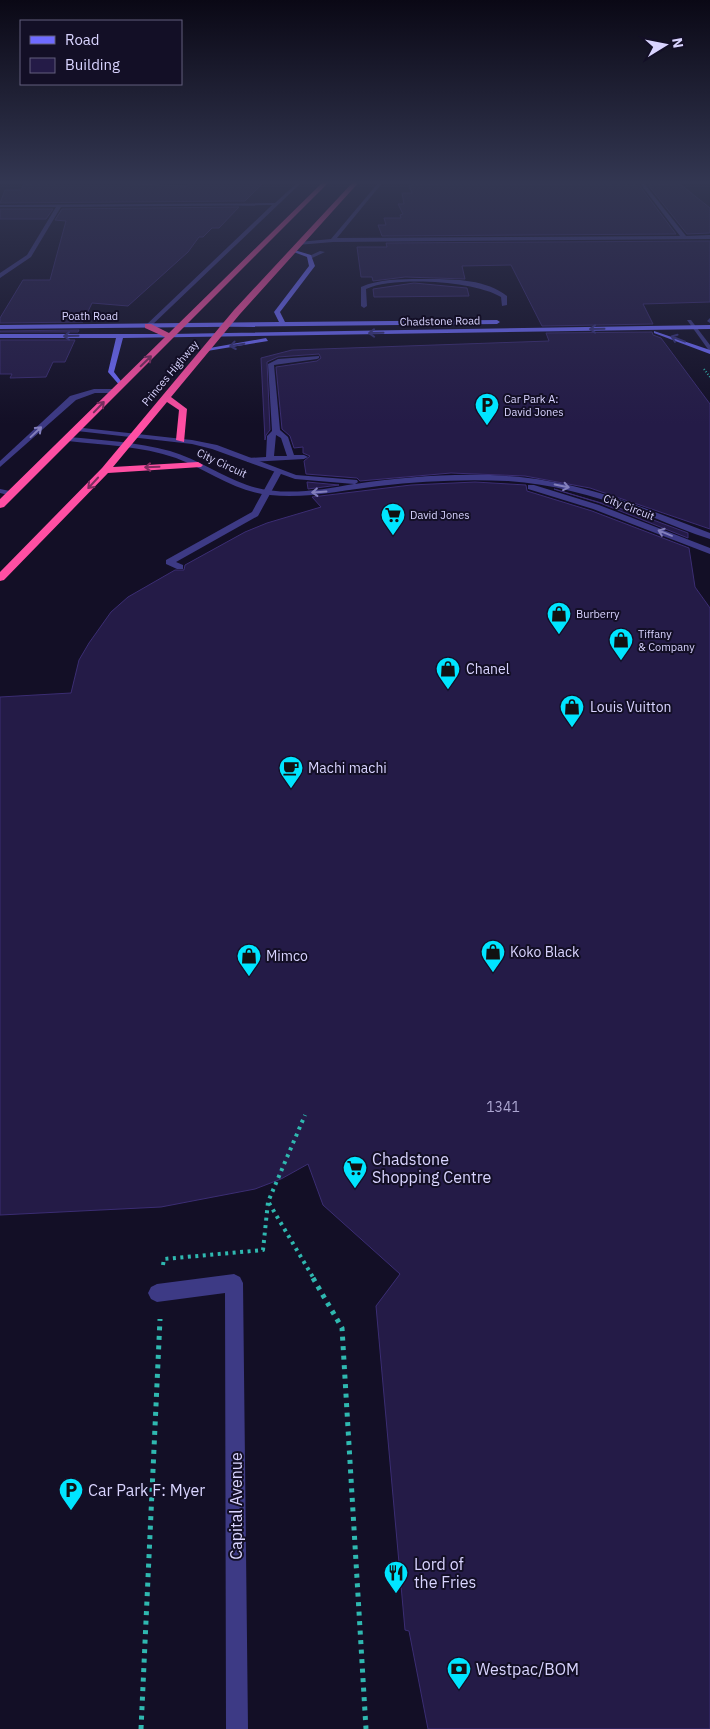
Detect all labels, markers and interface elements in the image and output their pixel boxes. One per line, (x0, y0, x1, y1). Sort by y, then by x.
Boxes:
legend (20, 20, 182, 85)
north arrow (640, 20, 690, 70)
text: Road (65, 30, 100, 49)
text: N (668, 36, 688, 49)
text: Building (65, 55, 120, 74)
street label: Poath Road (62, 309, 118, 323)
street label: Chadstone Road (400, 313, 480, 329)
one-way arrow (589, 324, 606, 334)
one-way arrow (368, 328, 384, 337)
one-way arrow (64, 331, 80, 341)
one-way arrow (671, 334, 686, 343)
street label: Princes Highway (139, 337, 202, 409)
one-way arrow (230, 340, 246, 350)
one-way arrow (139, 355, 152, 367)
parking icon: Car Park A: David Jones (474, 392, 500, 426)
place label: Car Park A: David Jones (504, 392, 564, 419)
one-way arrow (93, 401, 105, 413)
one-way arrow (29, 426, 42, 438)
street label: City Circuit (195, 445, 249, 481)
one-way arrow (144, 462, 160, 471)
one-way arrow (87, 476, 99, 489)
one-way arrow (554, 481, 570, 491)
one-way arrow (311, 487, 327, 496)
street label: City Circuit (602, 491, 657, 523)
supermarket icon: David Jones (380, 502, 406, 536)
place label: David Jones (410, 508, 470, 522)
one-way arrow (658, 528, 673, 538)
shop icon: Burberry (546, 601, 572, 635)
place label: Burberry (576, 607, 620, 621)
shop icon: Tiffany & Company (608, 627, 634, 661)
place label: Tiffany & Company (638, 627, 695, 654)
shop icon: Chanel (435, 656, 461, 690)
place label: Chanel (466, 660, 510, 678)
shop icon: Louis Vuitton (559, 694, 585, 728)
place label: Louis Vuitton (590, 698, 671, 716)
cafe icon: Machi machi (278, 755, 304, 789)
place label: Machi machi (308, 759, 387, 777)
shop icon: Koko Black (480, 939, 506, 973)
shop icon: Mimco (236, 943, 262, 977)
place label: Koko Black (510, 943, 580, 961)
place label: Mimco (266, 947, 308, 965)
house number: 1341 (486, 1098, 520, 1116)
place label: Chadstone Shopping Centre (372, 1149, 491, 1187)
supermarket icon: Chadstone Shopping Centre (342, 1155, 368, 1189)
street label: Capital Avenue (226, 1452, 246, 1560)
parking icon: Car Park F: Myer (58, 1477, 84, 1511)
place label: Car Park F: Myer (88, 1480, 205, 1500)
place label: Lord of the Fries (414, 1554, 476, 1592)
restaurant icon: Lord of the Fries (383, 1560, 409, 1594)
bank icon: Westpac/BOM (446, 1656, 472, 1690)
place label: Westpac/BOM (476, 1659, 579, 1679)

